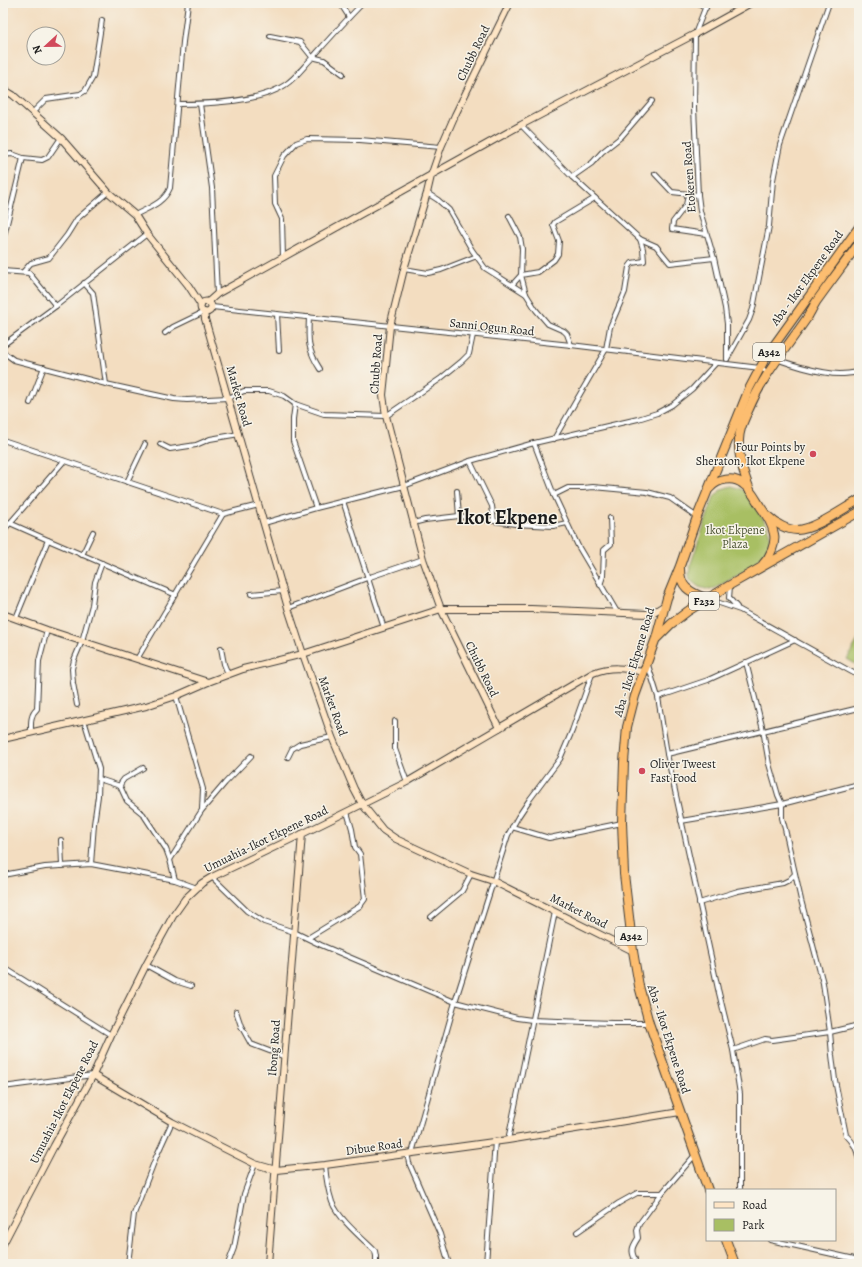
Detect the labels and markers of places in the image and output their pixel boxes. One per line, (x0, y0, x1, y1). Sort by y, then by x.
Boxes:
place label: Four Points by Sheraton, Ikot Ekpene (696, 439, 806, 469)
marker: Four Points by Sheraton, Ikot Ekpene (808, 449, 818, 459)
place label: Oliver Tweest Fast Food (650, 756, 716, 786)
marker: Oliver Tweest Fast Food (637, 766, 647, 776)

